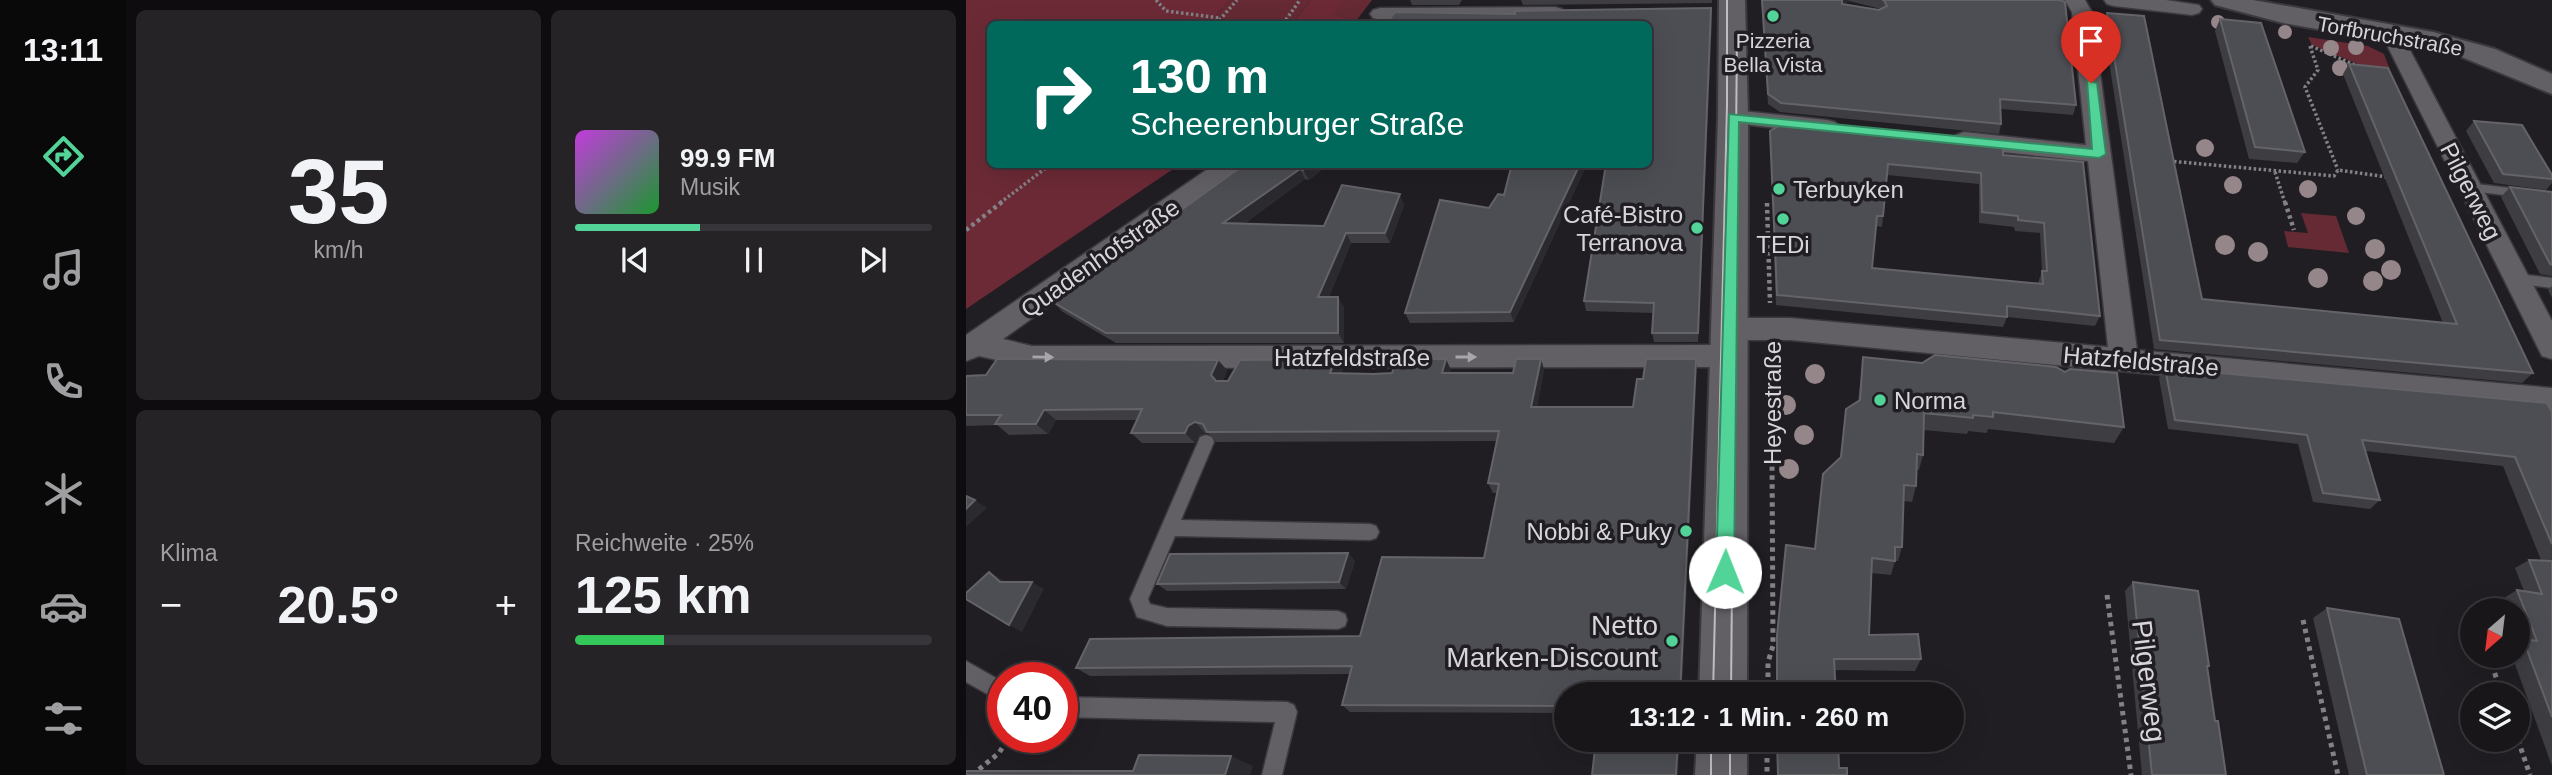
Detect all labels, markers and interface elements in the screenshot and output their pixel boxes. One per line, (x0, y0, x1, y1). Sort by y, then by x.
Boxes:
marker: Pizzeria Bella Vista (1765, 8, 1781, 24)
pin (2061, 11, 2121, 83)
street label: Torfbruchstraße (2316, 12, 2464, 60)
icon: arrive (2072, 22, 2110, 60)
place label: Pizzeria Bella Vista (1724, 29, 1823, 76)
text: 13:11 (23, 32, 103, 68)
icon: right (1015, 49, 1106, 140)
text: 130 m (1130, 49, 1269, 103)
text: Scheerenburger Straße (1130, 106, 1464, 142)
icon: directions (39, 132, 88, 181)
street label: Pilgerweg (2435, 138, 2507, 244)
text: 35 (288, 141, 389, 242)
text: 99.9 FM (680, 143, 775, 173)
text: Musik (680, 174, 740, 200)
place label: Terbuyken (1793, 176, 1904, 203)
marker: Terbuyken (1771, 181, 1787, 197)
street label: Quadenhofstraße (1016, 193, 1184, 323)
place label: Café-Bistro Terranova (1563, 201, 1684, 256)
marker: TEDi (1775, 211, 1791, 227)
marker: Café-Bistro Terranova (1689, 220, 1705, 236)
place label: TEDi (1756, 231, 1810, 258)
text: km/h (314, 237, 363, 263)
icon: previous (616, 241, 654, 279)
icon: pause (735, 241, 773, 279)
icon: next (854, 241, 892, 279)
icon: music (39, 245, 88, 294)
street label: Heyestraße (1759, 341, 1786, 465)
street label: Hatzfeldstraße (2062, 341, 2220, 381)
street label: Hatzfeldstraße (1274, 344, 1430, 371)
one-way arrow (1032, 351, 1054, 362)
one-way arrow (1456, 351, 1478, 363)
icon: phone (39, 357, 88, 406)
place label: Norma (1894, 387, 1967, 414)
marker: Norma (1872, 392, 1888, 408)
icon: climate (39, 469, 88, 518)
place label: Nobbi & Puky (1527, 518, 1672, 545)
marker: Nobbi & Puky (1678, 523, 1694, 539)
text: Reichweite · 25% (575, 530, 754, 556)
position arrow (1688, 535, 1762, 609)
text: Klima (160, 540, 218, 566)
text: 125 km (575, 566, 751, 624)
text: 20.5° (277, 576, 400, 634)
icon: car (39, 582, 88, 631)
text: − (160, 584, 182, 626)
text: + (495, 584, 517, 626)
north arrow (2460, 598, 2530, 668)
map controls (2460, 598, 2530, 752)
place label: Netto Marken-Discount (1446, 610, 1658, 673)
street label: Pilgerweg (2126, 618, 2172, 744)
marker: Netto Marken-Discount (1664, 633, 1680, 649)
speed limit sign: 40 (987, 662, 1078, 753)
button: layers (2460, 682, 2530, 752)
icon: filters (39, 694, 88, 743)
text: 13:12 · 1 Min. · 260 m (1629, 702, 1889, 732)

